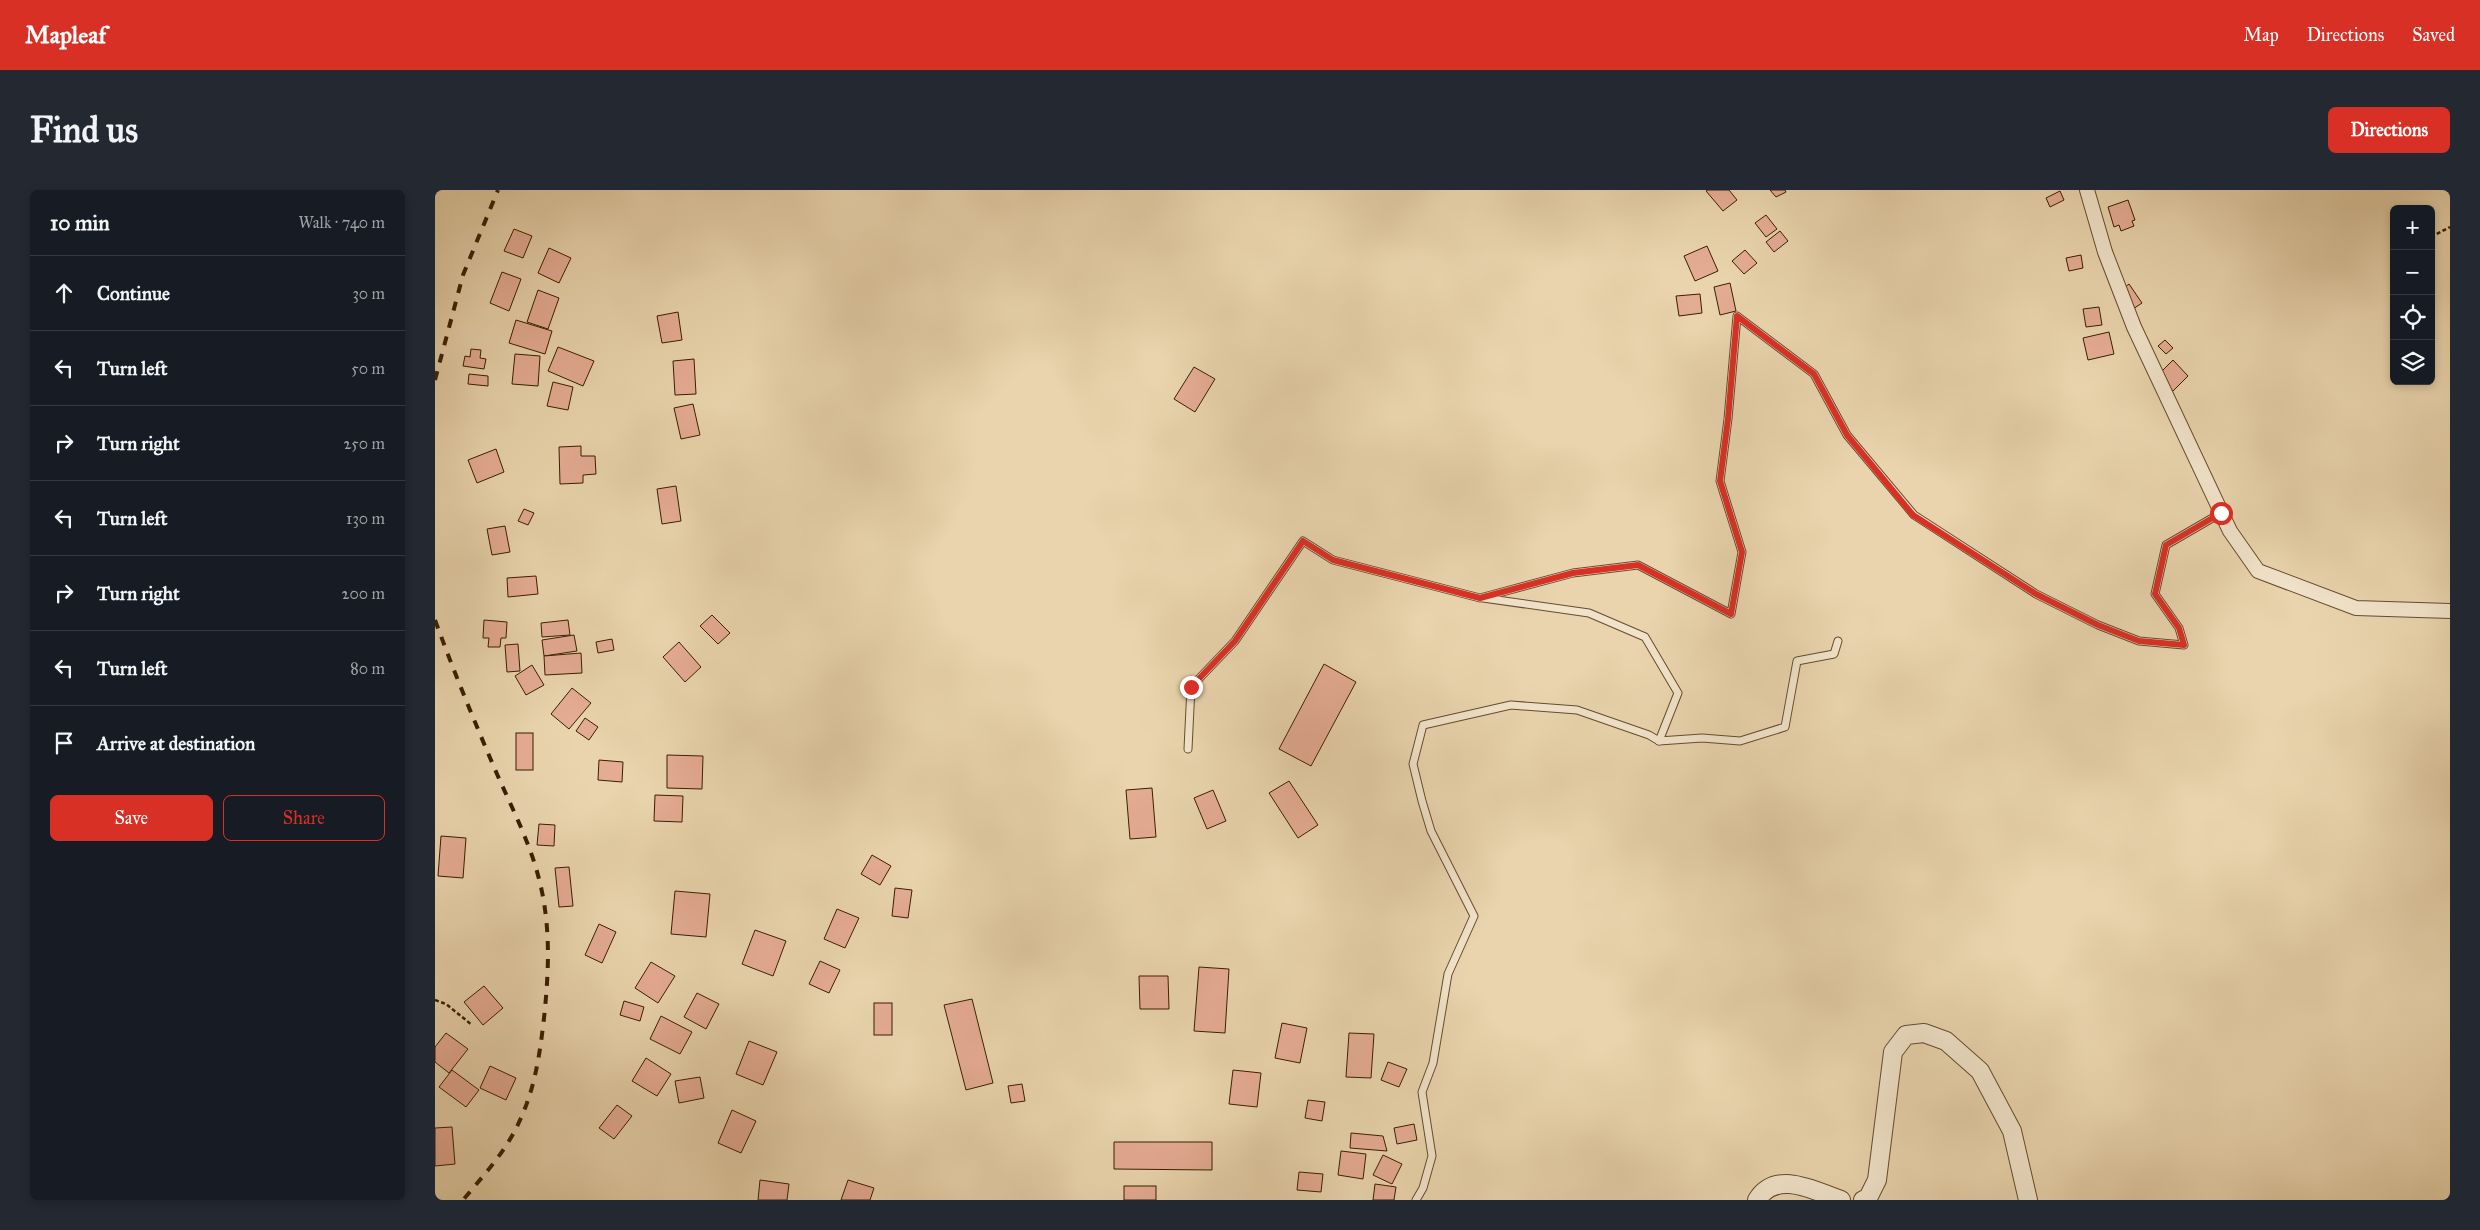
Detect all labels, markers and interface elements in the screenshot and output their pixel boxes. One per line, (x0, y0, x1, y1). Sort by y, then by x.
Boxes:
text: Mapleaf (25, 20, 106, 50)
text: Map (2243, 24, 2279, 46)
text: Directions (2307, 24, 2384, 46)
text: Saved (2412, 24, 2455, 46)
button: Directions (2328, 107, 2450, 153)
text: Find us (30, 109, 138, 152)
map controls (2390, 205, 2435, 385)
button: + (2390, 205, 2435, 250)
text: 10 min (50, 210, 110, 236)
text: Walk · 740 m (298, 213, 385, 232)
button: − (2390, 250, 2435, 295)
icon: ahead (50, 279, 78, 307)
text: Continue (97, 282, 170, 305)
text: 30 m (352, 284, 385, 303)
button: locate (2390, 295, 2435, 340)
button: layers (2390, 340, 2435, 385)
icon: left (50, 354, 78, 382)
text: Turn left (97, 357, 167, 380)
text: 50 m (351, 359, 385, 378)
icon: right (50, 429, 78, 457)
text: Turn right (97, 432, 180, 455)
text: 250 m (344, 434, 385, 453)
route start (2210, 502, 2233, 525)
icon: left (50, 504, 78, 532)
text: Turn left (97, 507, 167, 530)
text: 130 m (346, 509, 385, 528)
icon: right (50, 579, 78, 607)
text: Turn right (97, 582, 180, 605)
text: 200 m (342, 584, 385, 603)
icon: left (50, 654, 78, 682)
text: Turn left (97, 657, 167, 680)
text: 80 m (350, 659, 385, 678)
route end (1180, 676, 1203, 699)
icon: arrive (50, 729, 78, 757)
text: Arrive at destination (97, 732, 255, 755)
button: Save (50, 795, 213, 841)
button: Share (223, 795, 385, 841)

